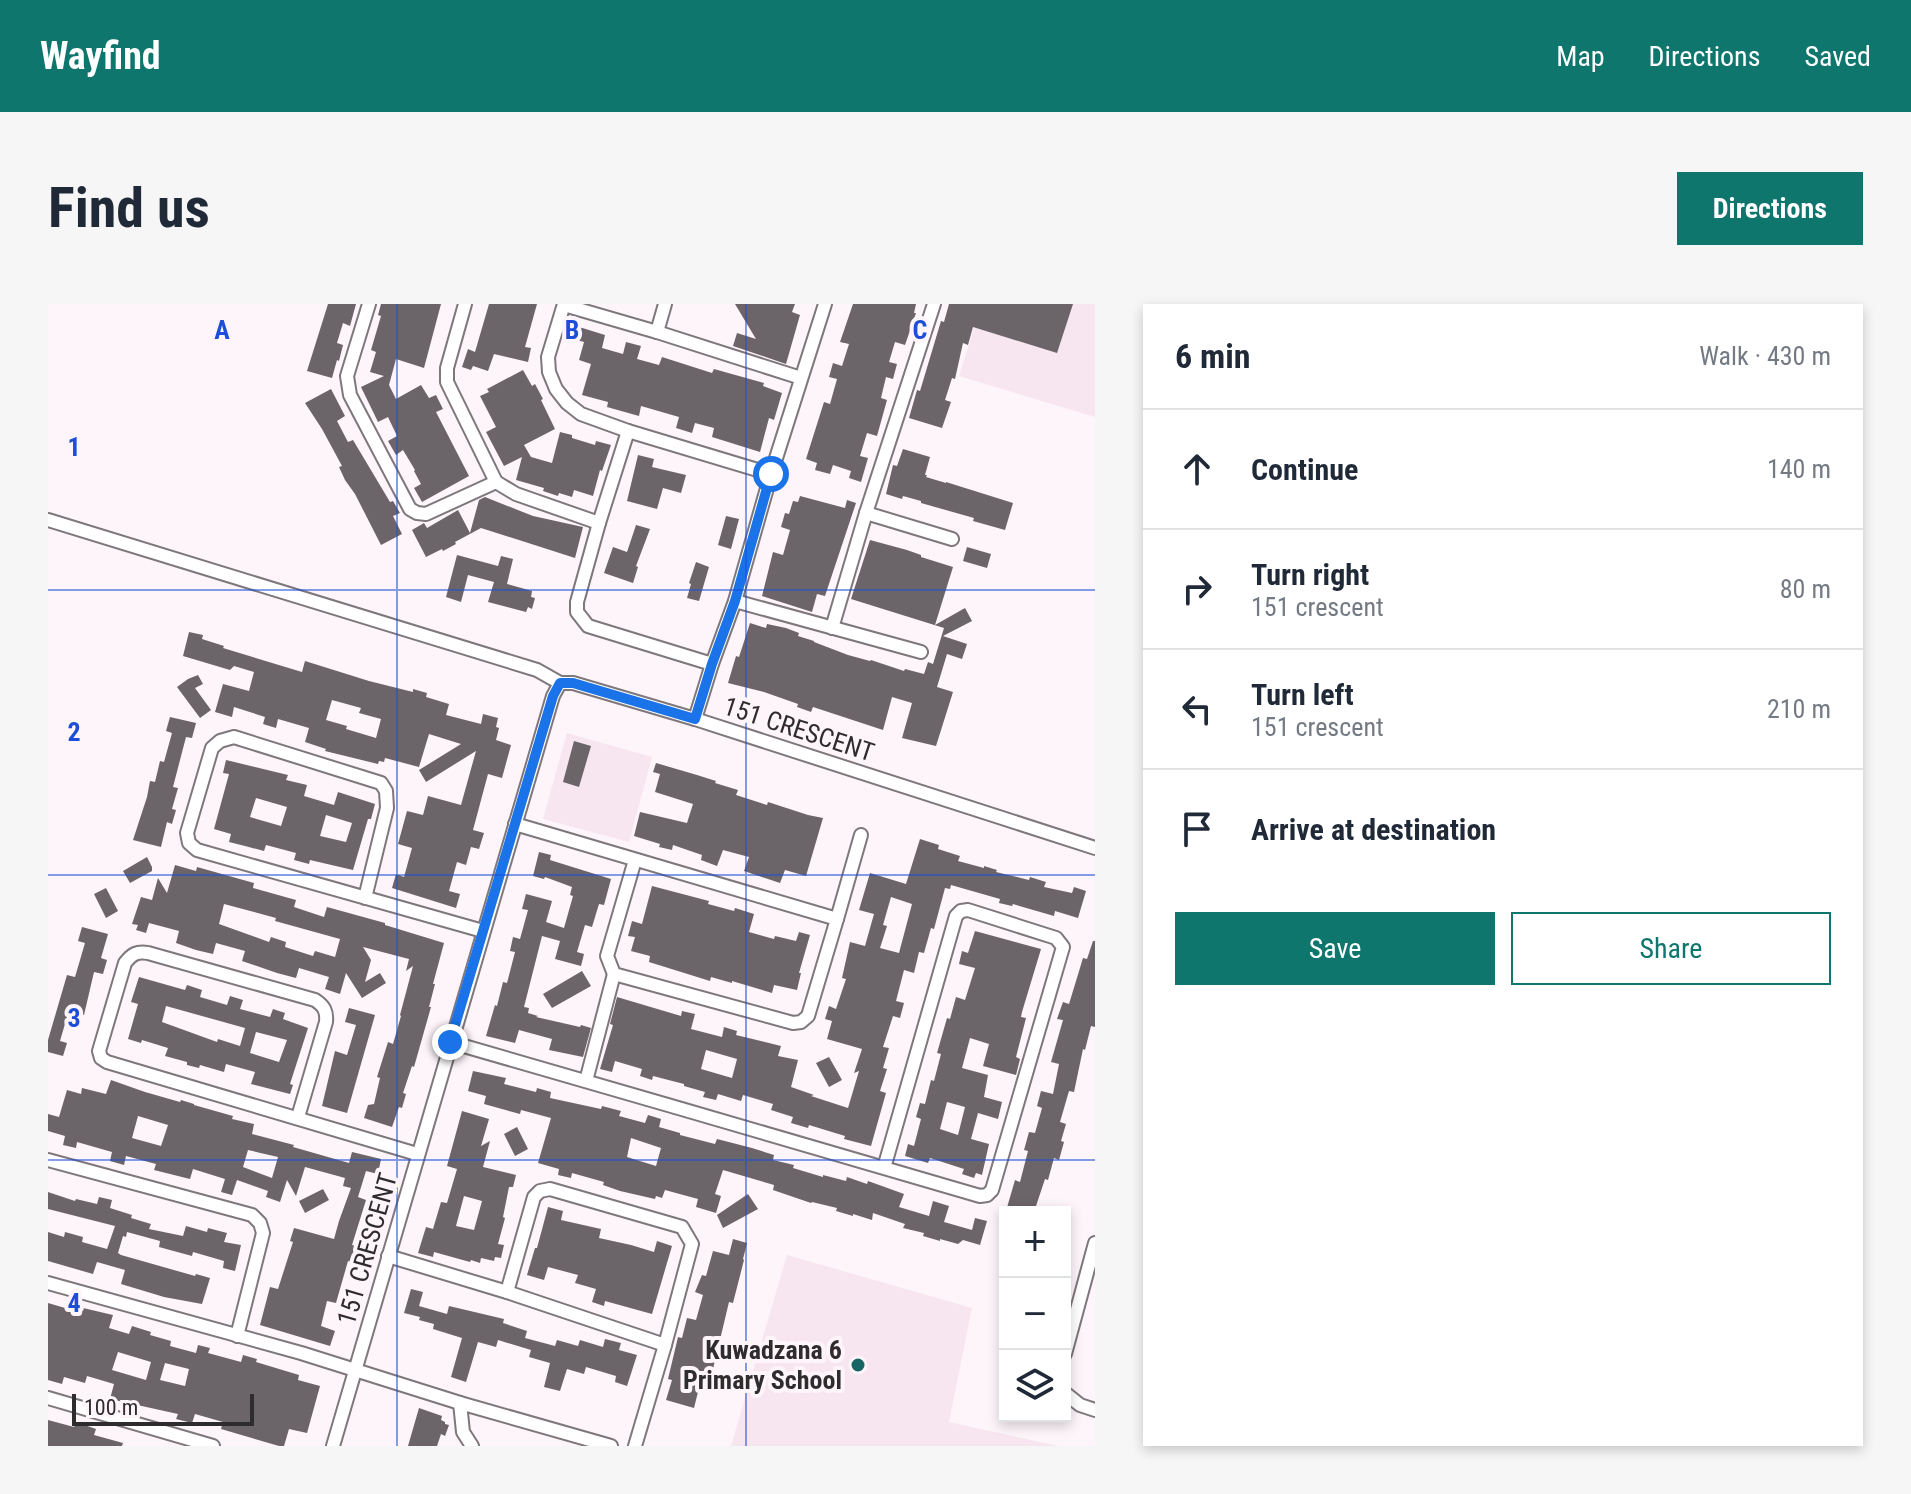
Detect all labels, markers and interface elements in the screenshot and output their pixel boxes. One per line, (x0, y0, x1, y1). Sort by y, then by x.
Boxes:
text: Wayfind (40, 34, 161, 78)
text: Map (1556, 40, 1605, 73)
text: Directions (1649, 40, 1760, 73)
text: Saved (1804, 40, 1871, 73)
button: Directions (1677, 172, 1863, 245)
text: Find us (48, 175, 210, 241)
text: A (214, 315, 230, 345)
text: B (565, 315, 579, 345)
text: C (913, 315, 928, 345)
text: 6 min (1175, 336, 1251, 376)
text: Walk · 430 m (1699, 341, 1831, 371)
text: 1 (67, 432, 81, 462)
icon: ahead (1175, 447, 1219, 491)
text: Continue (1251, 452, 1358, 487)
text: 140 m (1767, 454, 1831, 484)
route start (753, 456, 789, 492)
text: Turn right (1251, 557, 1369, 592)
icon: right (1175, 567, 1219, 611)
text: 80 m (1780, 574, 1831, 604)
text: 151 crescent (1251, 592, 1384, 622)
text: Turn left (1251, 677, 1354, 712)
icon: left (1175, 687, 1219, 731)
street label: 151 CRESCENT (720, 691, 878, 767)
text: 210 m (1767, 694, 1831, 724)
text: 151 crescent (1251, 712, 1384, 742)
text: 2 (67, 717, 81, 747)
icon: arrive (1175, 807, 1219, 851)
text: Arrive at destination (1251, 812, 1496, 847)
button: Save (1175, 912, 1495, 985)
button: Share (1511, 912, 1831, 985)
text: 3 (67, 1003, 81, 1033)
route end (432, 1024, 468, 1060)
street label: 151 CRESCENT (331, 1170, 403, 1328)
map controls (999, 1206, 1071, 1422)
button: + (999, 1206, 1071, 1278)
button: − (999, 1278, 1071, 1350)
text: 4 (67, 1288, 81, 1318)
place label: Kuwadzana 6 Primary School (683, 1335, 842, 1395)
button: layers (999, 1350, 1071, 1422)
marker: Kuwadzana 6 Primary School (849, 1356, 867, 1374)
scale bar (72, 1390, 254, 1426)
text: 100 m (84, 1395, 138, 1420)

